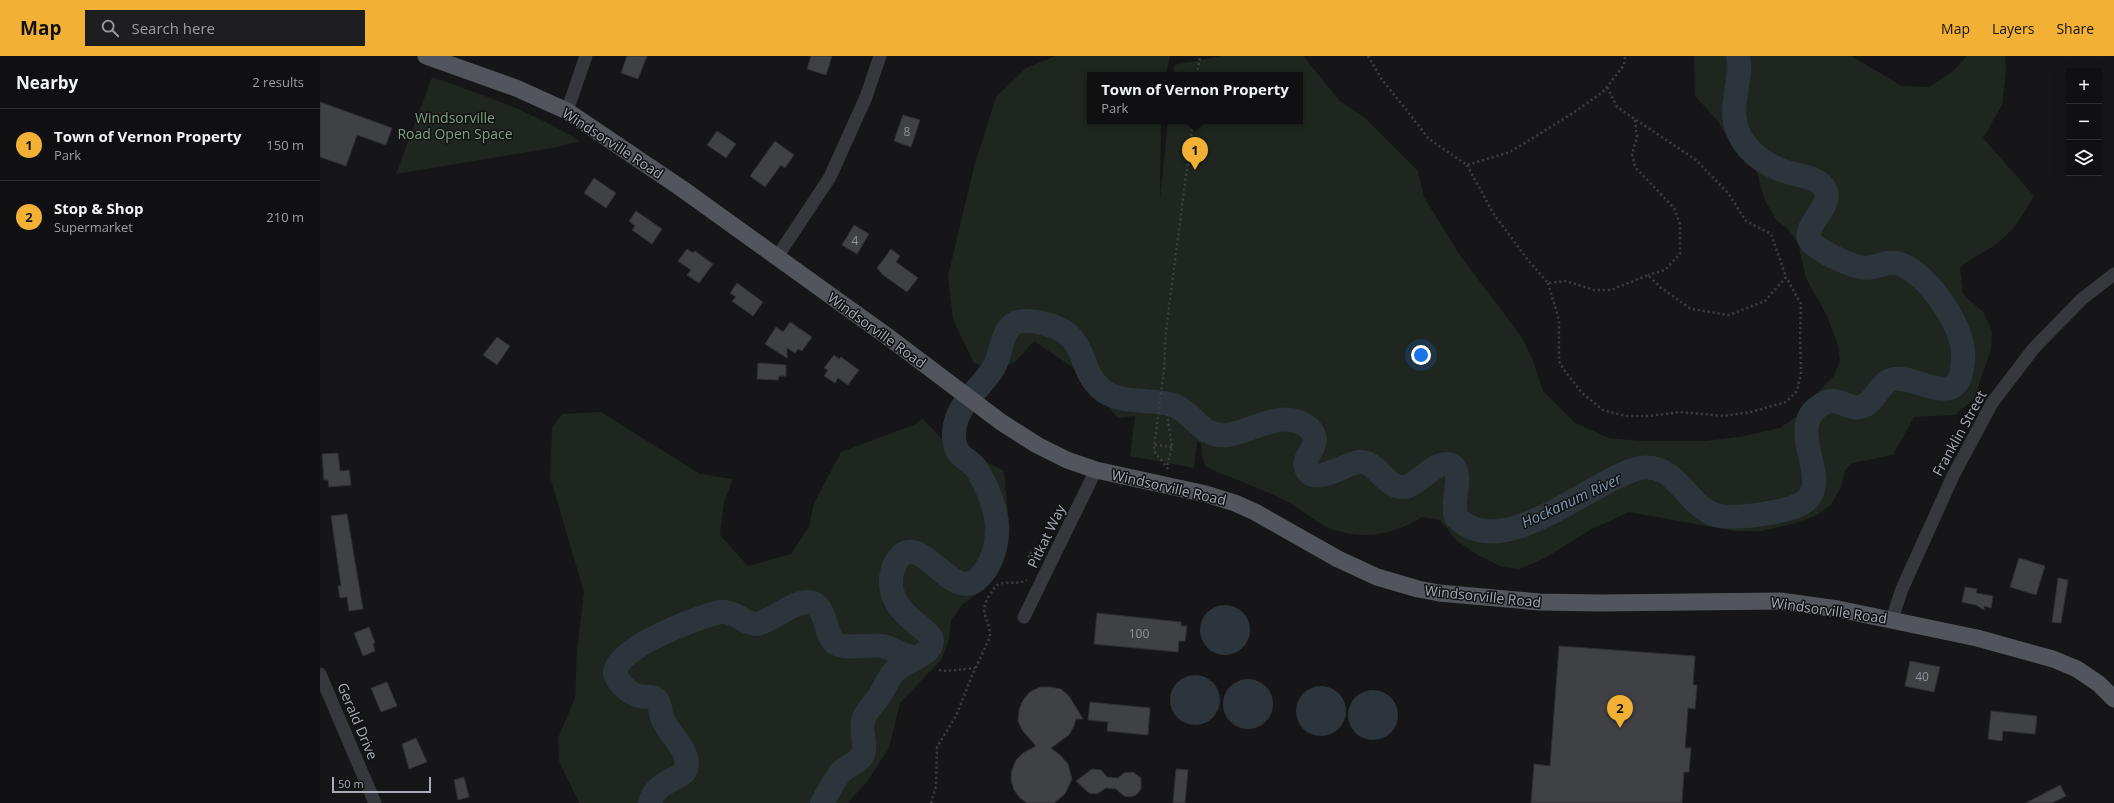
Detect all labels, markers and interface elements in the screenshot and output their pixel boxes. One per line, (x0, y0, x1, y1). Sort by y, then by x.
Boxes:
search box (85, 10, 365, 46)
text: Map (20, 15, 61, 41)
icon: search (99, 17, 121, 39)
text: Search here (131, 18, 215, 38)
text: Map (1941, 19, 1970, 38)
text: Layers (1992, 19, 2034, 38)
text: Share (2056, 19, 2094, 38)
map controls (2066, 68, 2102, 176)
button: + (2066, 68, 2102, 104)
text: Nearby (16, 71, 78, 94)
popup (1087, 72, 1303, 124)
text: 2 results (252, 73, 304, 91)
text: Town of Vernon Property (1101, 79, 1289, 99)
text: Park (1101, 99, 1128, 117)
street label: Windsorville Road (559, 103, 667, 183)
button: − (2066, 104, 2102, 140)
park label: Windsorville Road Open Space (397, 108, 513, 143)
house number: 8 (904, 123, 911, 140)
text: Town of Vernon Property (54, 126, 242, 146)
text: 1 (25, 136, 33, 154)
text: 150 m (266, 136, 304, 154)
pin: 1 (1182, 137, 1208, 170)
button: layers (2066, 140, 2102, 176)
text: Park (54, 146, 81, 164)
text: Stop & Shop (54, 198, 144, 218)
text: 2 (25, 208, 33, 226)
text: 210 m (266, 208, 304, 226)
text: Supermarket (54, 218, 133, 236)
house number: 4 (852, 232, 859, 249)
street label: Windsorville Road (824, 288, 930, 372)
your location (1411, 345, 1431, 365)
street label: Franklin Street (1928, 387, 1990, 479)
street label: Windsorville Road (1110, 465, 1228, 509)
water label: Hockanum River (1518, 468, 1625, 532)
street label: Pitkat Way (1022, 500, 1070, 571)
street label: Windsorville Road (1424, 580, 1542, 612)
street label: Windsorville Road (1770, 592, 1888, 628)
house number: 100 (1129, 625, 1149, 642)
house number: 40 (1915, 668, 1929, 685)
street label: Gerald Drive (333, 680, 383, 762)
pin: 2 (1607, 695, 1633, 728)
scale bar (332, 775, 431, 794)
text: 50 m (338, 776, 364, 791)

